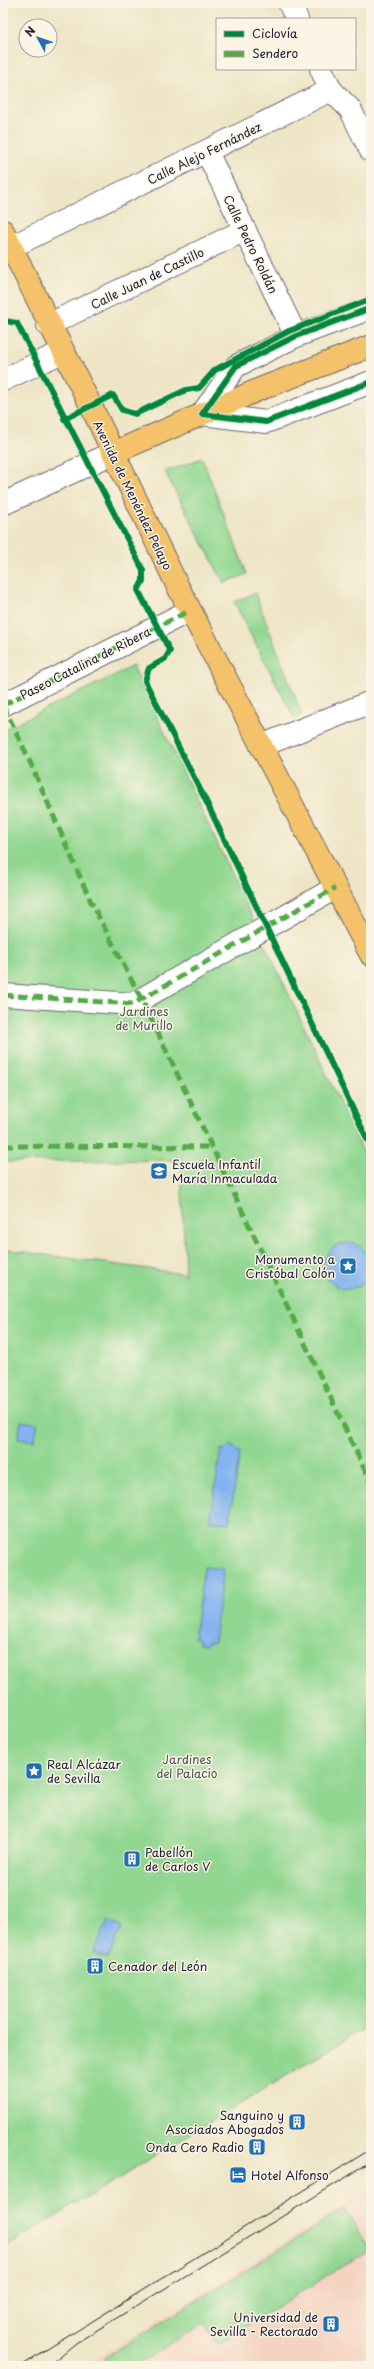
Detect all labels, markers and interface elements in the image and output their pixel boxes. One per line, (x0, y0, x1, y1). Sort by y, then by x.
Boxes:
north arrow (18, 18, 58, 58)
legend (216, 18, 356, 70)
text: N (21, 22, 39, 40)
text: Ciclovía (252, 24, 298, 42)
text: Sendero (252, 44, 299, 62)
street label: Calle Alejo Fernández (144, 117, 264, 188)
street label: Calle Pedro Roldán (219, 192, 283, 296)
street label: Calle Juan de Castillo (87, 243, 207, 313)
street label: Avenida de Menéndez Pelayo (89, 417, 177, 573)
street label: Paseo Catalina de Ribera (16, 622, 154, 704)
park label: Jardines de Murillo (115, 1002, 173, 1034)
place label: Escuela Infantil María Inmaculada (172, 1155, 278, 1187)
school or university icon: Escuela Infantil María Inmaculada (149, 1161, 169, 1181)
place label: Monumento a Cristóbal Colón (246, 1250, 336, 1282)
place icon: Monumento a Cristóbal Colón (338, 1256, 358, 1276)
park label: Jardines del Palacio (156, 1750, 218, 1782)
place label: Real Alcázar de Sevilla (47, 1755, 122, 1787)
place icon: Real Alcázar de Sevilla (24, 1761, 44, 1781)
place label: Pabellón de Carlos V (145, 1843, 211, 1875)
building icon: Pabellón de Carlos V (122, 1849, 142, 1869)
building icon: Cenador del León (85, 1956, 105, 1976)
place label: Cenador del León (108, 1957, 207, 1975)
place label: Sanguino y Asociados Abogados (166, 2106, 285, 2138)
building icon: Sanguino y Asociados Abogados (287, 2112, 307, 2132)
building icon: Onda Cero Radio (247, 2137, 267, 2157)
place label: Onda Cero Radio (145, 2138, 244, 2156)
hotel icon: Hotel Alfonso (228, 2165, 248, 2185)
place label: Hotel Alfonso (251, 2166, 329, 2184)
place label: Universidad de Sevilla - Rectorado (210, 2308, 318, 2340)
building icon: Universidad de Sevilla - Rectorado (321, 2314, 341, 2334)

